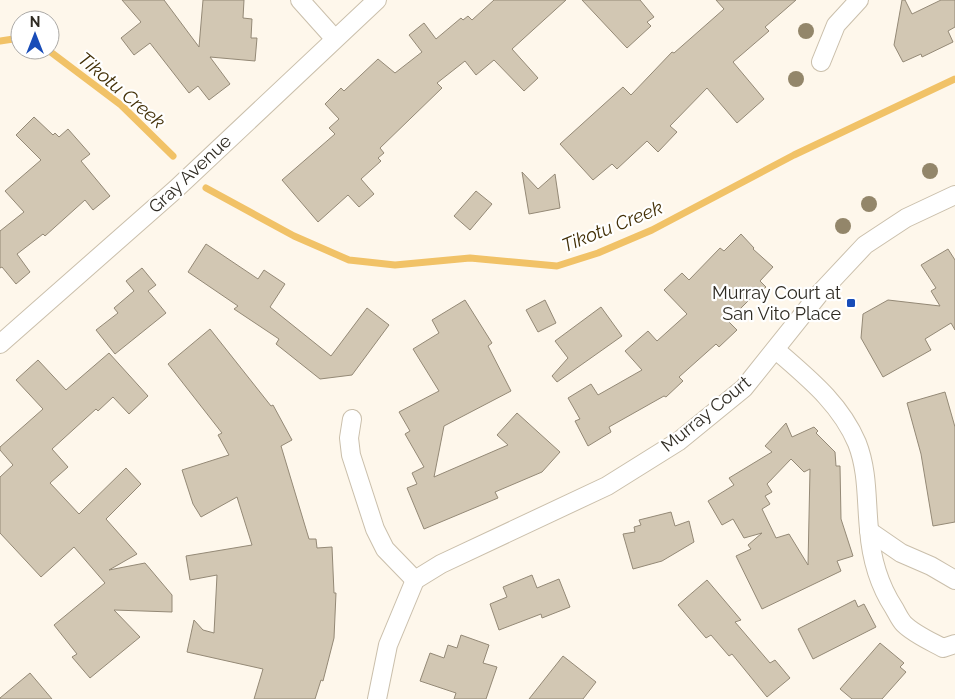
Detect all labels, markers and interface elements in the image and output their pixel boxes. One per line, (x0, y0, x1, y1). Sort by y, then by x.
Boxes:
north arrow (10, 10, 60, 60)
text: N (30, 14, 40, 30)
water label: Tikotu Creek (74, 47, 170, 133)
street label: Gray Avenue (144, 130, 236, 217)
water label: Tikotu Creek (558, 196, 666, 256)
place label: Murray Court at San Vito Place (712, 282, 841, 324)
marker: Murray Court at San Vito Place (845, 297, 857, 309)
street label: Murray Court (657, 371, 754, 456)

